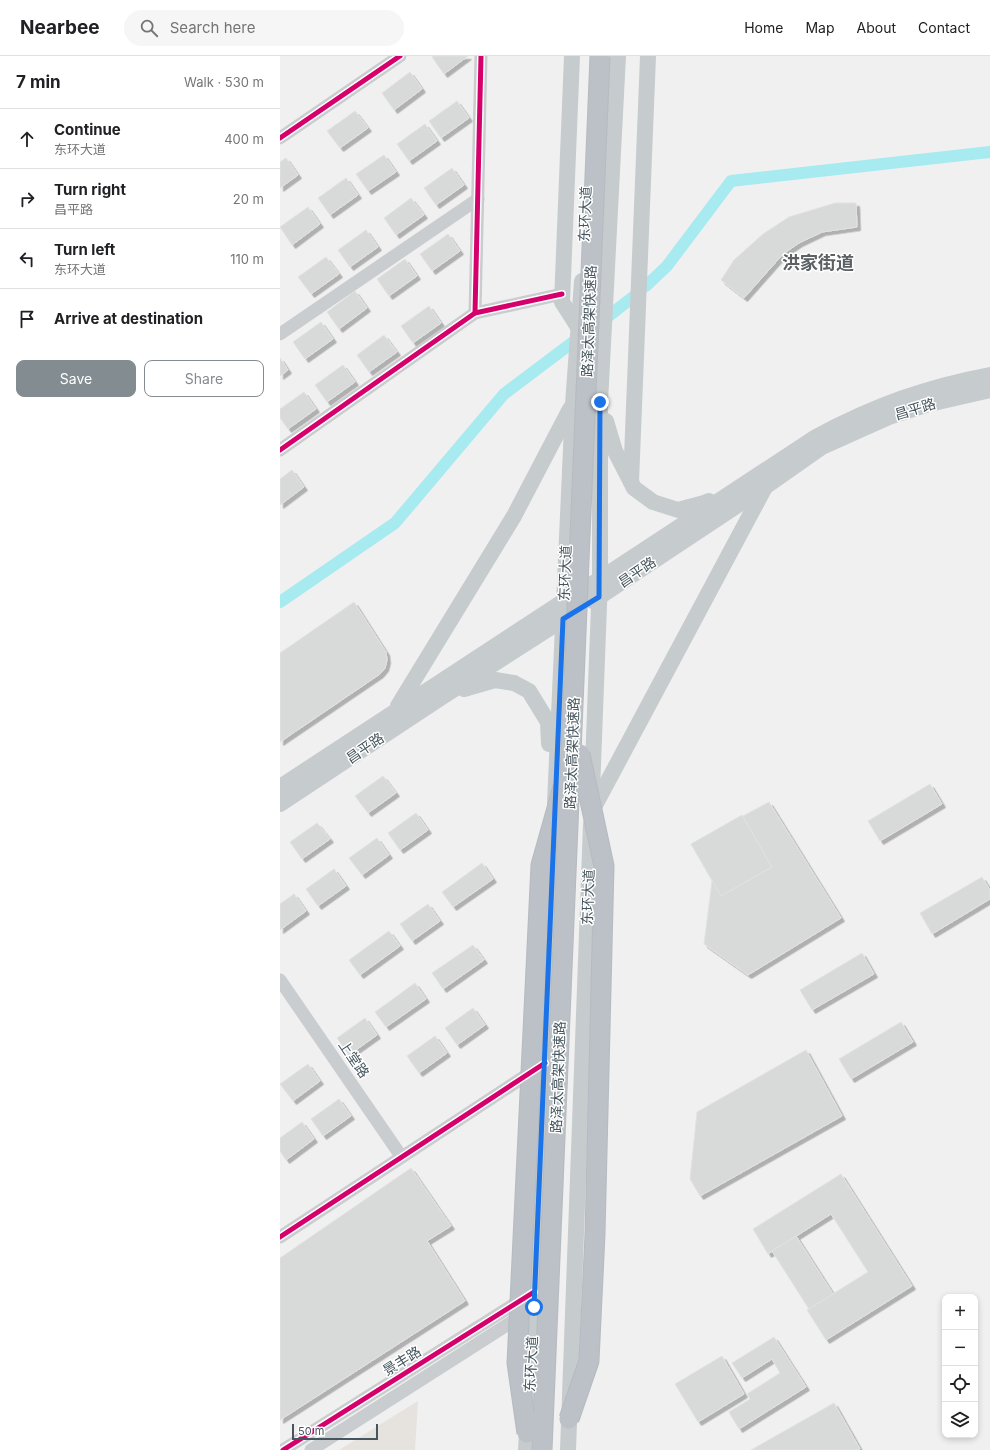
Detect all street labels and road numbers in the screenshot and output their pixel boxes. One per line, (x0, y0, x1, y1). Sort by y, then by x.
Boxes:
street label: 东环大道 (575, 186, 594, 242)
street label: 路泽太高架快速路 (578, 265, 599, 377)
street label: 昌平路 (892, 394, 937, 423)
street label: 东环大道 (555, 545, 574, 601)
street label: 昌平路 (615, 553, 659, 590)
street label: 路泽太高架快速路 (561, 697, 582, 809)
street label: 昌平路 (343, 729, 387, 766)
street label: 东环大道 (578, 869, 597, 925)
street label: 路泽太高架快速路 (547, 1021, 568, 1133)
street label: 上堂路 (336, 1037, 373, 1081)
street label: 东环大道 (521, 1336, 540, 1392)
street label: 景丰路 (379, 1342, 424, 1379)

